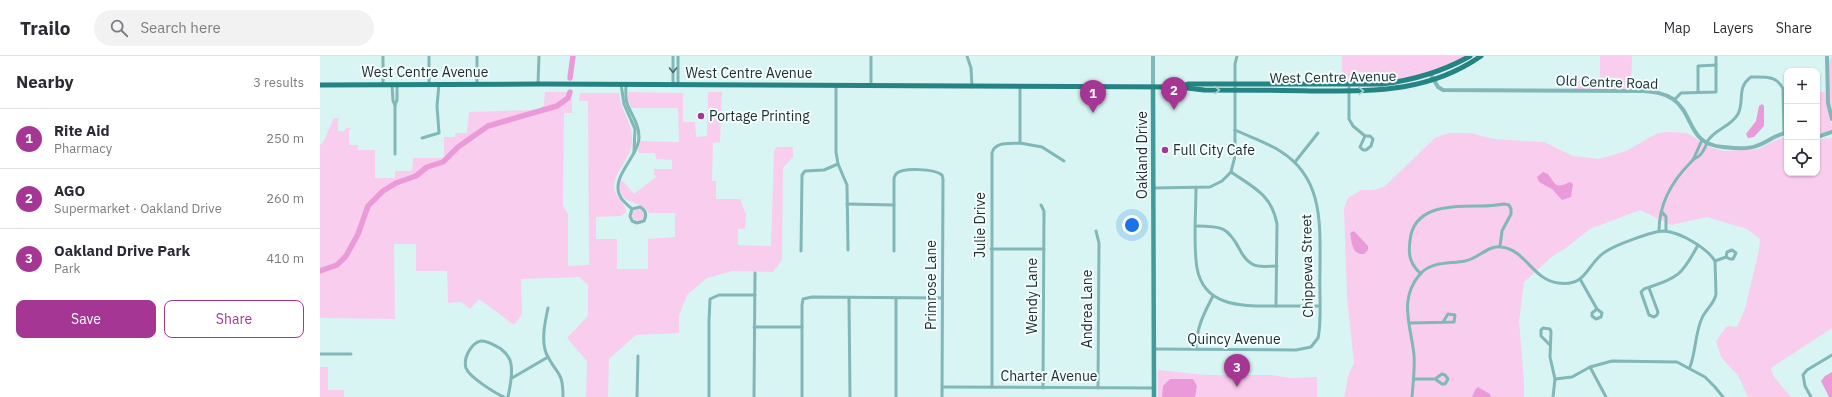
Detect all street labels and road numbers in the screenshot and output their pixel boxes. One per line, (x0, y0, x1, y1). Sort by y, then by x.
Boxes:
street label: West Centre Avenue (362, 63, 489, 81)
street label: West Centre Avenue (686, 64, 813, 82)
street label: West Centre Avenue (1269, 67, 1397, 87)
street label: Old Centre Road (1555, 71, 1659, 93)
street label: Oakland Drive (1133, 111, 1151, 199)
street label: Julie Drive (971, 192, 989, 258)
street label: Chippewa Street (1297, 214, 1317, 318)
street label: Primrose Lane (922, 240, 940, 330)
street label: Wendy Lane (1023, 257, 1041, 334)
street label: Andrea Lane (1078, 269, 1096, 348)
street label: Quincy Avenue (1187, 330, 1281, 348)
street label: Charter Avenue (1000, 367, 1098, 385)

